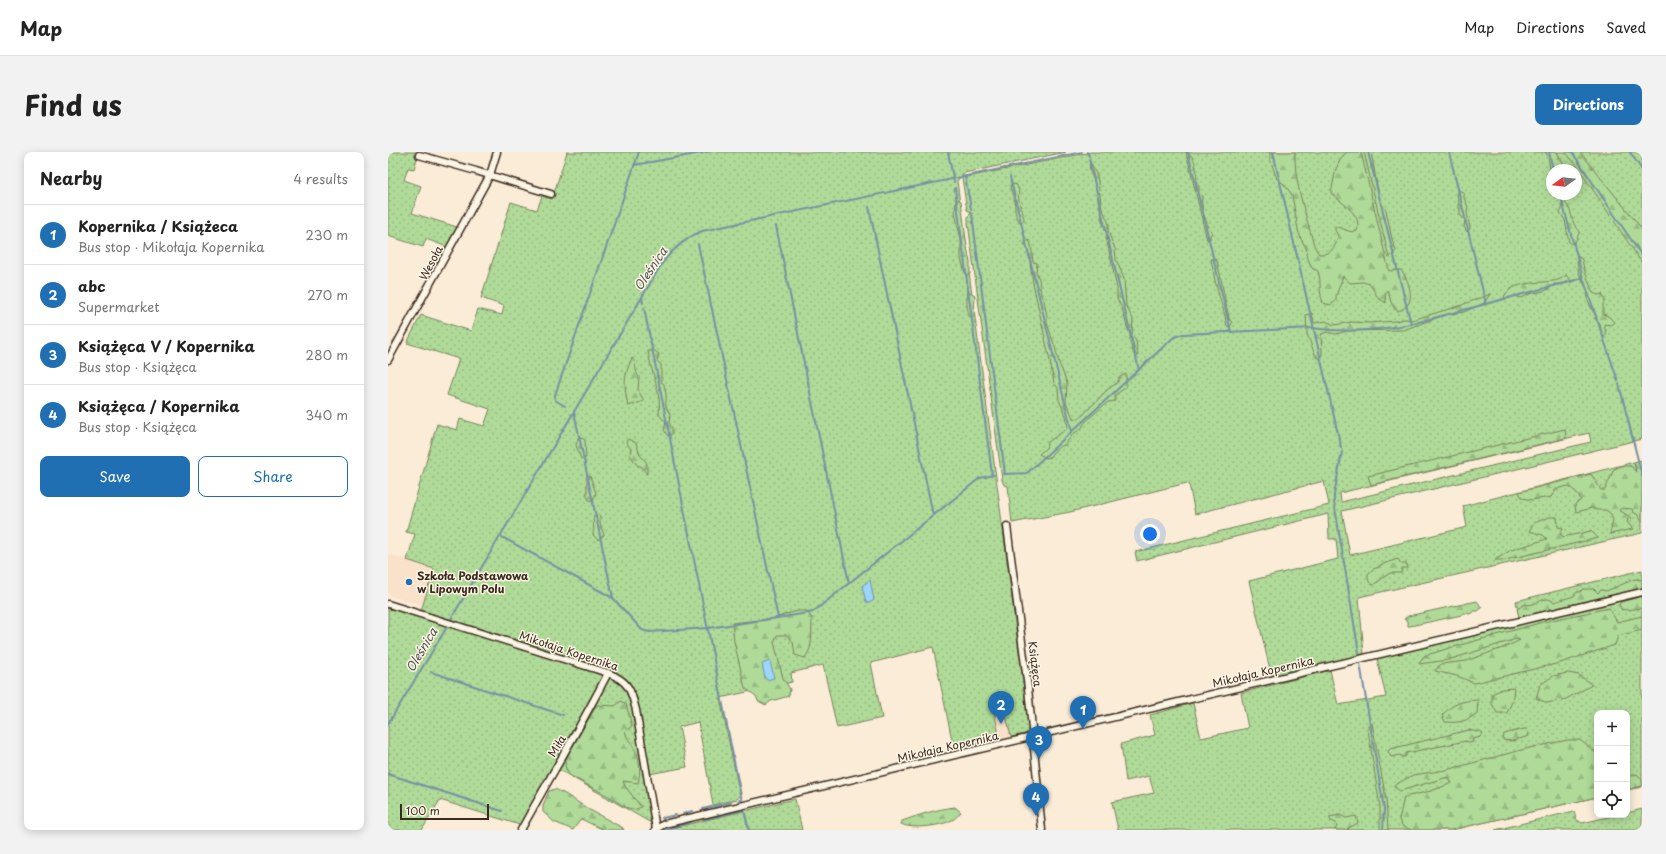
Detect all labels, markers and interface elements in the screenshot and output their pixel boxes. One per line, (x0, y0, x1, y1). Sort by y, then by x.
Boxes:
text: Map (20, 14, 62, 42)
text: Map (1464, 17, 1494, 38)
text: Directions (1516, 17, 1584, 38)
text: Saved (1606, 17, 1646, 38)
text: Find us (24, 83, 122, 126)
button: Directions (1535, 84, 1642, 125)
north arrow (1546, 164, 1582, 200)
text: Nearby (40, 165, 102, 191)
text: 4 results (294, 169, 348, 188)
text: Kopernika / Książeca (78, 214, 238, 237)
text: 1 (50, 225, 56, 244)
text: 230 m (306, 225, 348, 244)
text: Bus stop · Mikołaja Kopernika (78, 237, 265, 256)
street label: Wesoła (414, 242, 447, 283)
water label: Oleśnica (629, 243, 671, 294)
text: abc (78, 274, 106, 297)
text: 2 (48, 285, 58, 304)
text: 270 m (307, 285, 348, 304)
text: Supermarket (78, 297, 160, 316)
text: Książęca V / Kopernika (78, 334, 255, 357)
text: 3 (49, 345, 57, 364)
text: 280 m (306, 345, 348, 364)
text: Bus stop · Książęca (78, 357, 197, 376)
text: Książęca / Kopernika (78, 394, 240, 417)
text: 4 (49, 405, 57, 424)
text: 340 m (305, 405, 348, 424)
text: Bus stop · Książęca (78, 417, 197, 436)
button: Save (40, 456, 190, 497)
button: Share (198, 456, 348, 497)
your location (1140, 524, 1160, 544)
place label: Szkoła Podstawowa w Lipowym Polu (417, 567, 529, 597)
marker: Szkoła Podstawowa w Lipowym Polu (404, 577, 414, 587)
water label: Oleśnica (401, 624, 442, 675)
street label: Mikołaja Kopernika (517, 626, 621, 675)
street label: Książęca (1024, 640, 1047, 688)
street label: Mikołaja Kopernika (1211, 652, 1315, 691)
pin: 2 (988, 691, 1014, 724)
pin: 1 (1070, 696, 1096, 729)
map controls (1594, 710, 1630, 818)
button: + (1594, 710, 1630, 746)
pin: 3 (1026, 726, 1052, 759)
street label: Mikołaja Kopernika (896, 727, 1000, 766)
street label: Miła (543, 731, 570, 760)
button: − (1594, 746, 1630, 782)
button: locate (1594, 782, 1630, 818)
pin: 4 (1023, 783, 1049, 816)
scale bar (400, 802, 489, 821)
text: 100 m (406, 802, 440, 819)

